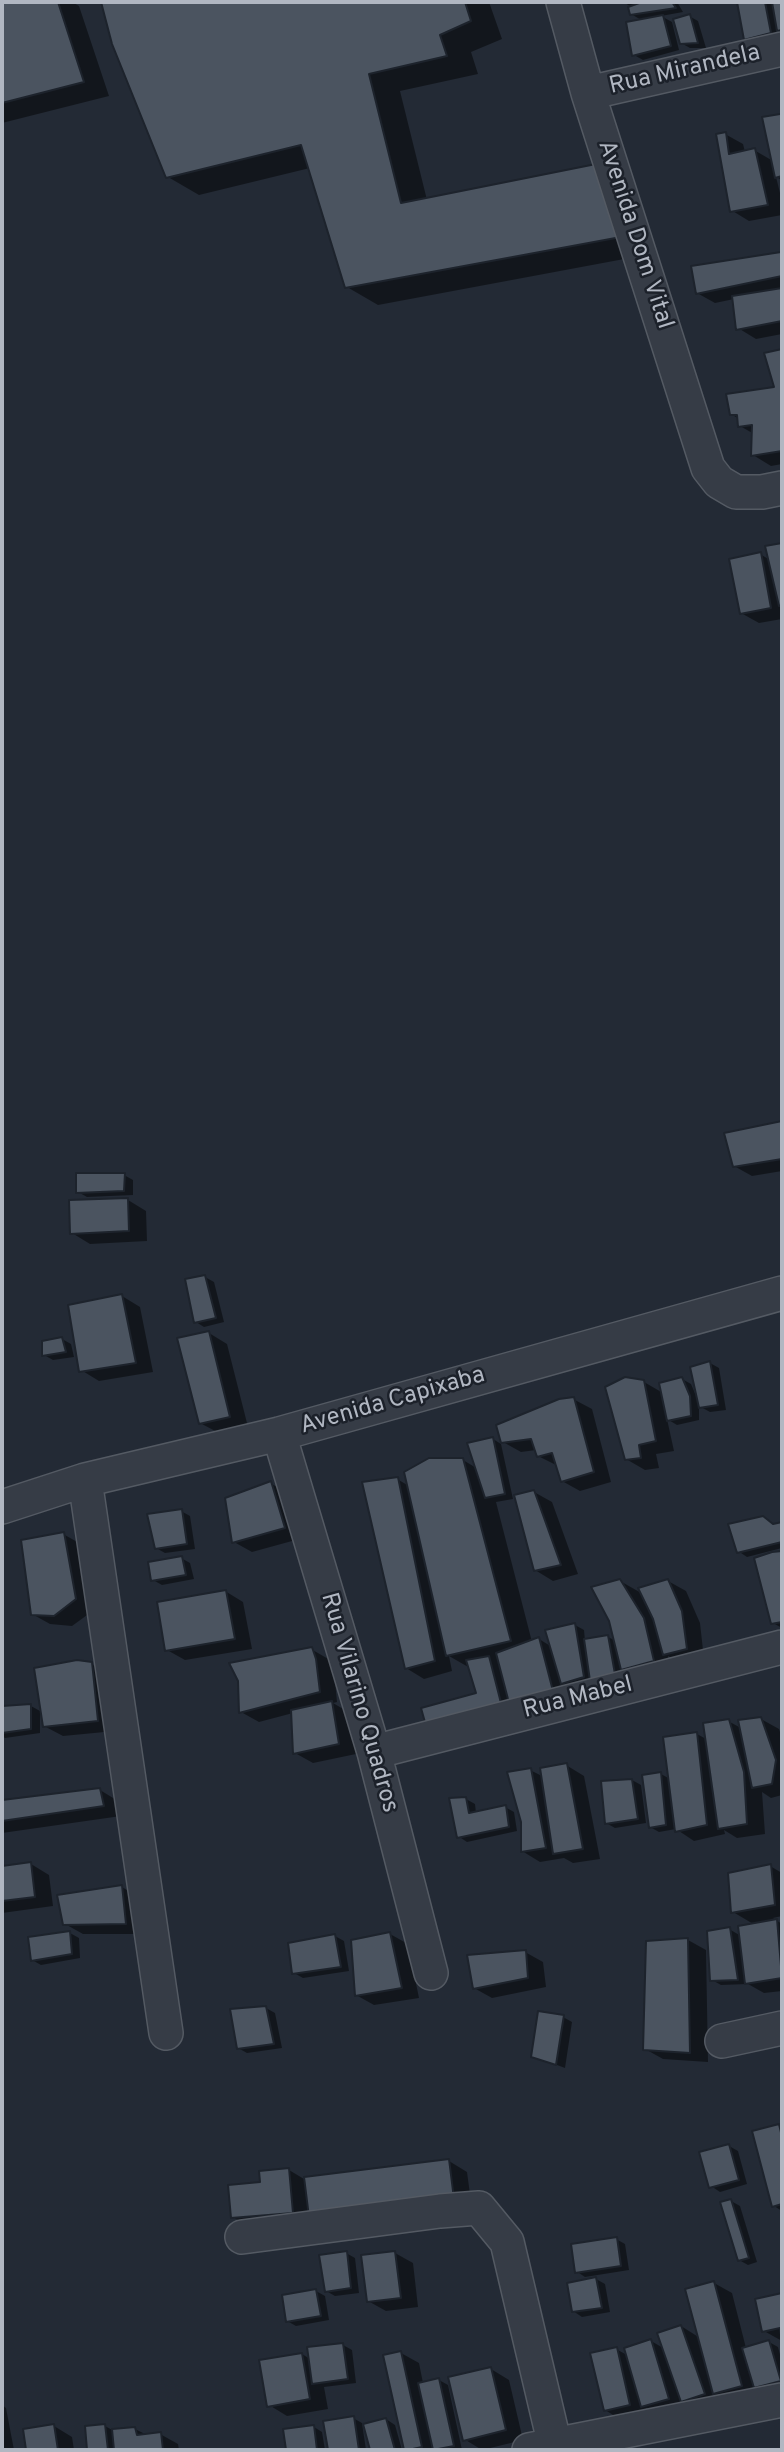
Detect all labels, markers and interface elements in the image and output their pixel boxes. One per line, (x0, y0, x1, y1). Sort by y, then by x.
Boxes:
street label: Rua Mirandela (607, 40, 763, 102)
street label: Avenida Dom Vital (590, 137, 678, 333)
street label: Avenida Capixaba (297, 1362, 489, 1442)
street label: Rua Vilarino Quadros (313, 1590, 403, 1816)
street label: Rua Mabel (520, 1672, 636, 1726)

